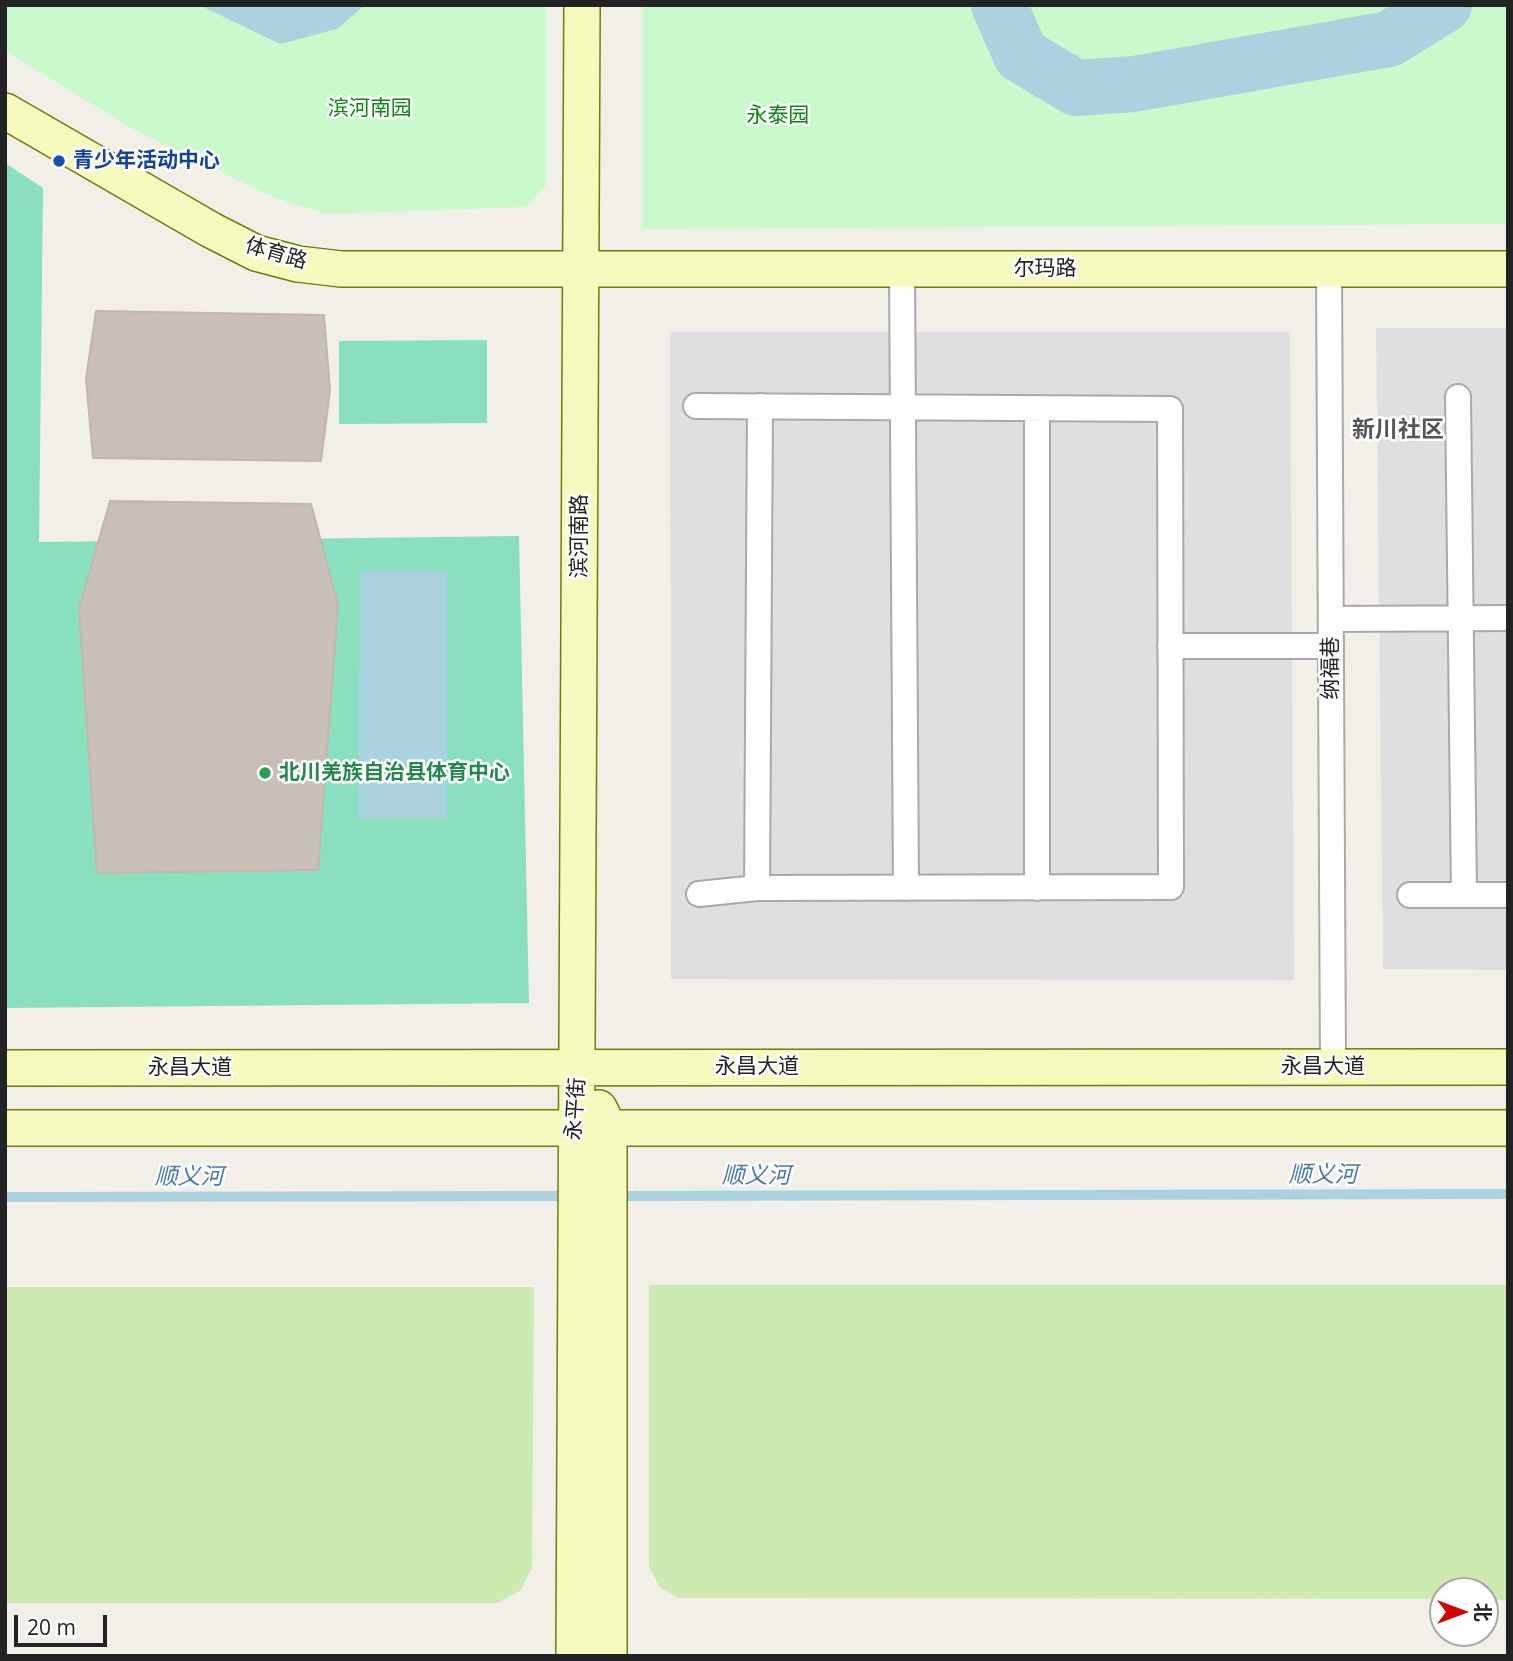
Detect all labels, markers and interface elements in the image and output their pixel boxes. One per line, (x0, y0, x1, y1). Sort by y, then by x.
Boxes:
park label: 滨河南园 (328, 96, 412, 122)
park label: 永泰园 (747, 103, 809, 129)
place label: 青少年活动中心 (73, 148, 220, 174)
marker: 青少年活动中心 (51, 153, 67, 169)
street label: 体育路 (242, 233, 310, 275)
street label: 尔玛路 (1014, 256, 1076, 282)
district label: 新川社区 (1352, 416, 1444, 444)
street label: 滨河南路 (567, 494, 593, 578)
street label: 纳福巷 (1318, 637, 1344, 699)
place label: 北川羌族自治县体育中心 (279, 760, 510, 786)
marker: 北川羌族自治县体育中心 (257, 765, 273, 781)
street label: 永昌大道 (715, 1054, 799, 1080)
street label: 永昌大道 (1281, 1054, 1365, 1080)
street label: 永昌大道 (148, 1055, 232, 1081)
street label: 永平街 (561, 1077, 591, 1141)
water label: 顺义河 (1289, 1161, 1357, 1189)
water label: 顺义河 (722, 1162, 790, 1190)
water label: 顺义河 (155, 1163, 223, 1191)
north arrow (1429, 1577, 1499, 1647)
scale bar (18, 1602, 110, 1646)
text: 北 (1470, 1602, 1496, 1622)
text: 20 m (27, 1613, 76, 1641)

